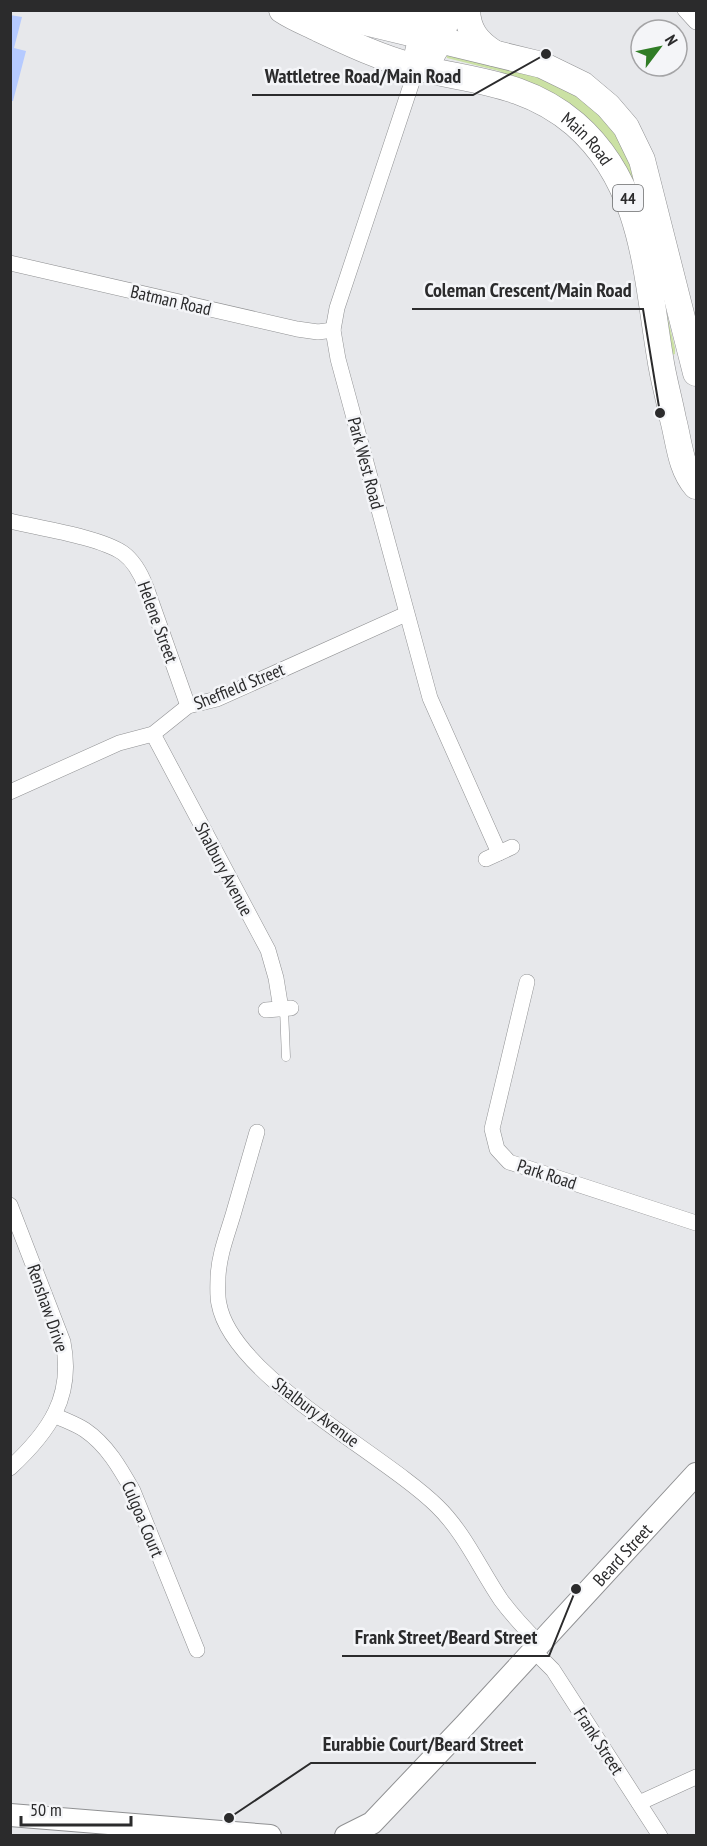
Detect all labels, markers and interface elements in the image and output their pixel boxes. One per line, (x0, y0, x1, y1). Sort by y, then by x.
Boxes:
north arrow (629, 18, 689, 78)
text: N (661, 31, 682, 49)
callout: Wattletree Road/Main Road (252, 57, 473, 95)
text: Wattletree Road/Main Road (264, 63, 461, 89)
street label: Main Road (557, 106, 618, 169)
road number: 44 (613, 185, 643, 211)
callout: Coleman Crescent/Main Road (412, 271, 643, 309)
text: Coleman Crescent/Main Road (424, 277, 632, 303)
street label: Batman Road (128, 280, 214, 320)
street label: Park West Road (343, 414, 389, 512)
street label: Helene Street (133, 578, 183, 666)
street label: Sheffield Street (190, 657, 288, 715)
street label: Shalbury Avenue (190, 818, 258, 920)
street label: Park Road (515, 1154, 579, 1194)
street label: Renshaw Drive (22, 1261, 74, 1355)
street label: Shalbury Avenue (268, 1372, 364, 1452)
street label: Culgoa Court (117, 1478, 169, 1560)
street label: Beard Street (587, 1518, 657, 1591)
callout: Frank Street/Beard Street (342, 1618, 549, 1656)
text: Frank Street/Beard Street (355, 1624, 537, 1650)
street label: Frank Street (569, 1703, 629, 1779)
callout: Eurabbie Court/Beard Street (311, 1725, 536, 1763)
text: Eurabbie Court/Beard Street (323, 1731, 524, 1757)
scale bar (21, 1789, 130, 1827)
text: 50 m (30, 1798, 62, 1821)

